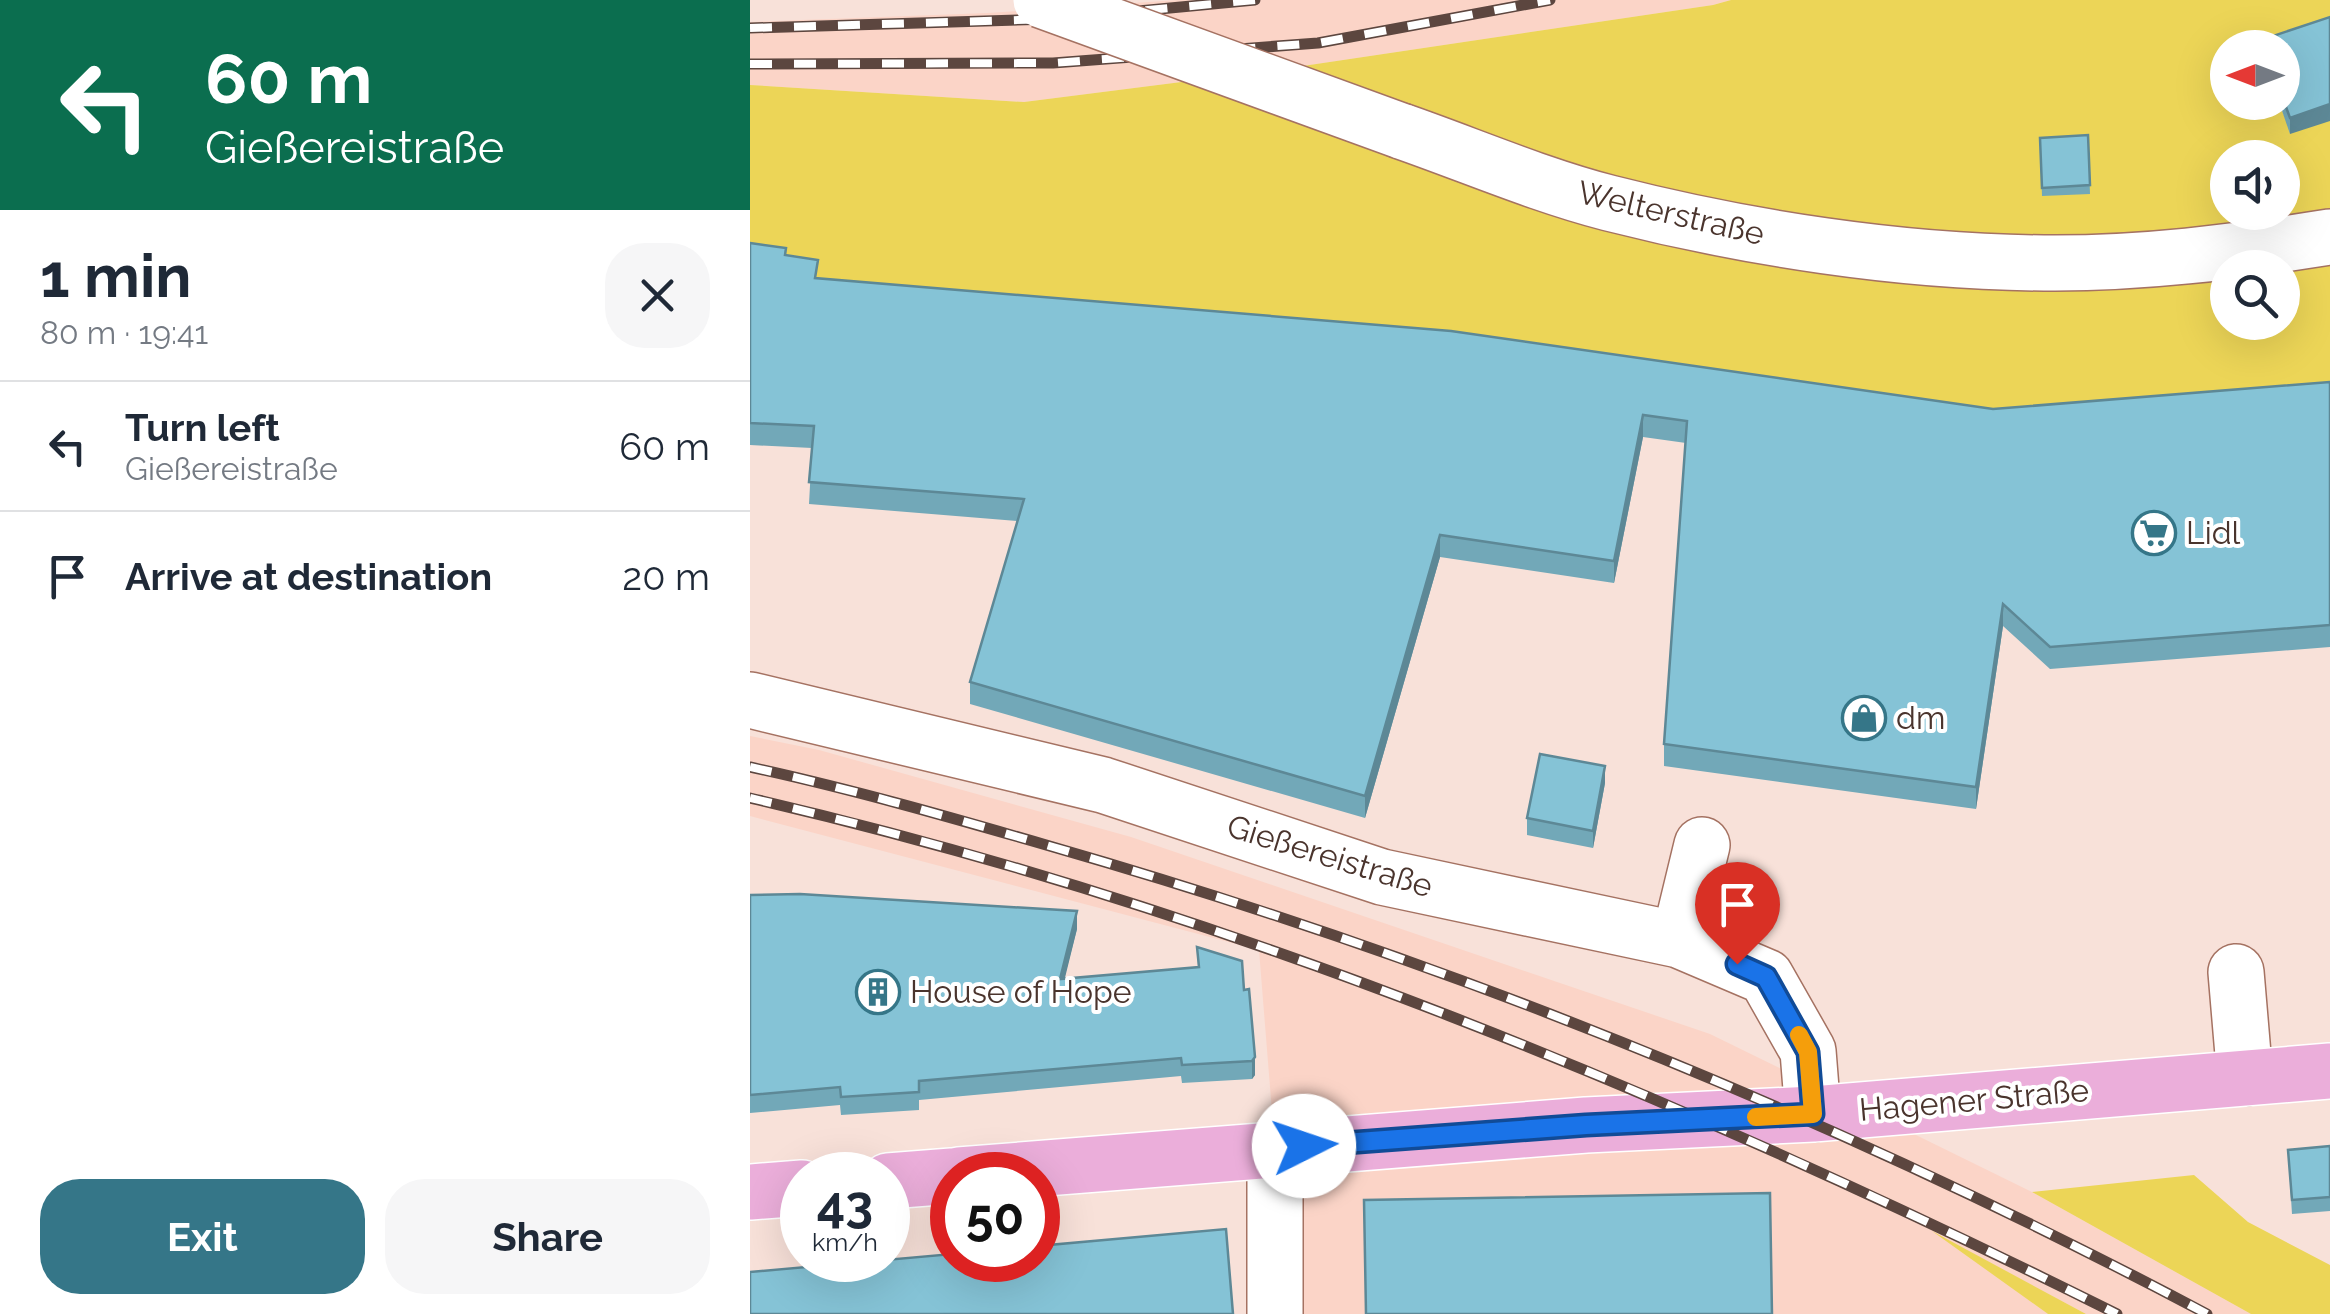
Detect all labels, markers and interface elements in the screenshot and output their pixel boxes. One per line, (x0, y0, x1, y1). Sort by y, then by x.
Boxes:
north arrow (2210, 30, 2300, 120)
map controls (2210, 30, 2300, 340)
text: 60 m (205, 37, 372, 119)
icon: left (40, 40, 170, 170)
text: Gießereistraße (205, 121, 504, 174)
button: sound (2210, 140, 2300, 230)
street label: Welterstraße (1574, 173, 1768, 252)
text: 1 min (40, 241, 191, 311)
button: close (605, 243, 710, 348)
button: search (2210, 250, 2300, 340)
text: 80 m · 19:41 (40, 314, 208, 351)
text: Turn left (125, 405, 280, 450)
icon: left (40, 419, 95, 474)
text: 60 m (619, 424, 710, 469)
text: Gießereistraße (125, 450, 338, 487)
supermarket icon: Lidl (2131, 510, 2177, 556)
place label: Lidl (2186, 514, 2241, 551)
icon: arrive (40, 549, 95, 604)
text: Arrive at destination (125, 554, 492, 599)
text: 20 m (622, 554, 710, 599)
shop icon: dm (1841, 695, 1887, 741)
place label: dm (1896, 699, 1945, 736)
street label: Gießereistraße (1223, 807, 1437, 904)
pin (1695, 862, 1780, 965)
icon: arrive (1710, 877, 1765, 932)
building icon: House of Hope (855, 969, 901, 1015)
place label: House of Hope (910, 973, 1132, 1010)
street label: Hagener Straße (1858, 1071, 2090, 1128)
position arrow (1252, 1094, 1356, 1198)
speed limit sign: 50 (930, 1152, 1060, 1282)
text: 43 (817, 1175, 873, 1234)
button: Exit (40, 1179, 365, 1294)
button: Share (385, 1179, 710, 1294)
text: km/h (812, 1227, 878, 1257)

